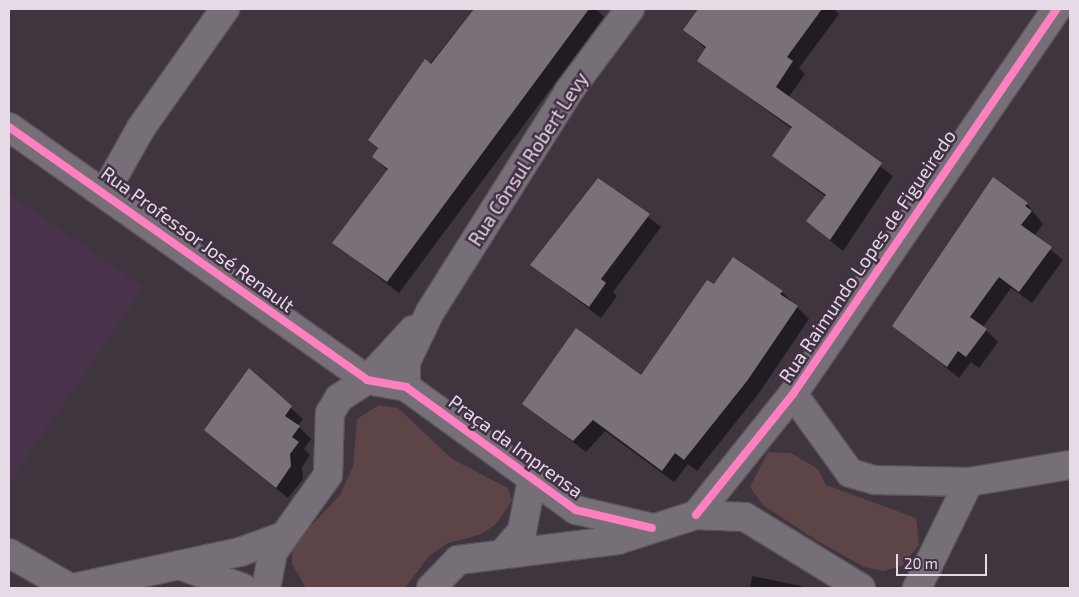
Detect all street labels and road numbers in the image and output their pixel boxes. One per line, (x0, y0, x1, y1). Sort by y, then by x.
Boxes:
street label: Rua Cônsul Robert Levy (463, 68, 593, 250)
street label: Rua Raimundo Lopes de Figueiredo (774, 125, 960, 387)
street label: Rua Professor José Renault (97, 161, 299, 317)
street label: Praça da Imprensa (445, 390, 587, 502)

